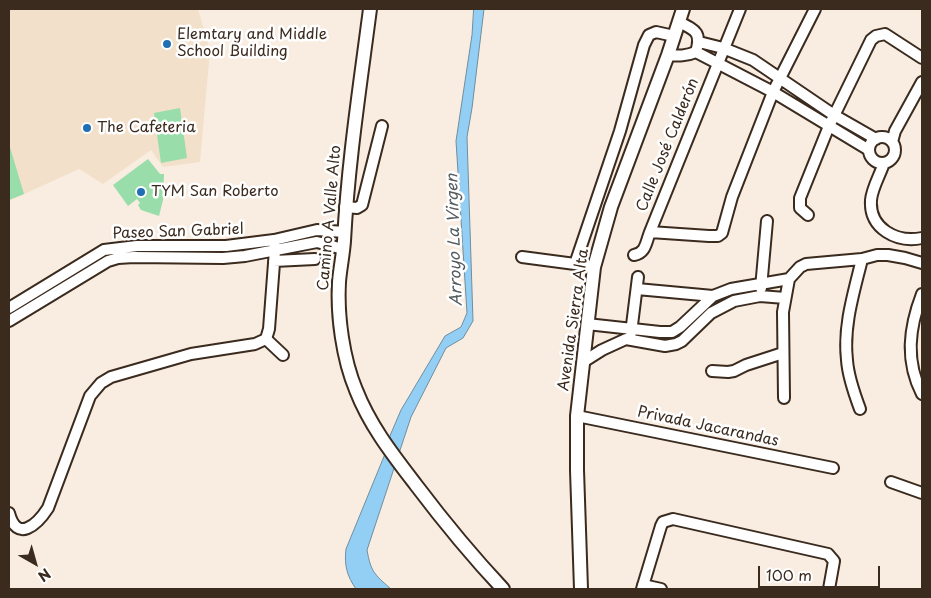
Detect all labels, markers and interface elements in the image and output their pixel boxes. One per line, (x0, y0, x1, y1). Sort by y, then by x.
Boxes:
place label: Elemtary and Middle School Building (177, 26, 327, 61)
marker: Elemtary and Middle School Building (161, 38, 173, 50)
street label: Calle José Calderón (633, 76, 703, 214)
place label: The Cafeteria (97, 119, 196, 137)
marker: The Cafeteria (81, 122, 93, 134)
street label: Camino A Valle Alto (315, 144, 345, 292)
water label: Arroyo La Virgen (443, 173, 467, 307)
place label: TYM San Roberto (151, 183, 278, 201)
marker: TYM San Roberto (135, 186, 147, 198)
street label: Paseo San Gabriel (112, 221, 244, 243)
street label: Avenida Sierra Alta (555, 248, 593, 392)
street label: Privada Jacarandas (636, 403, 780, 451)
north arrow (10, 538, 60, 588)
scale bar (761, 556, 884, 588)
text: 100 m (766, 563, 812, 586)
text: N (34, 564, 55, 587)

